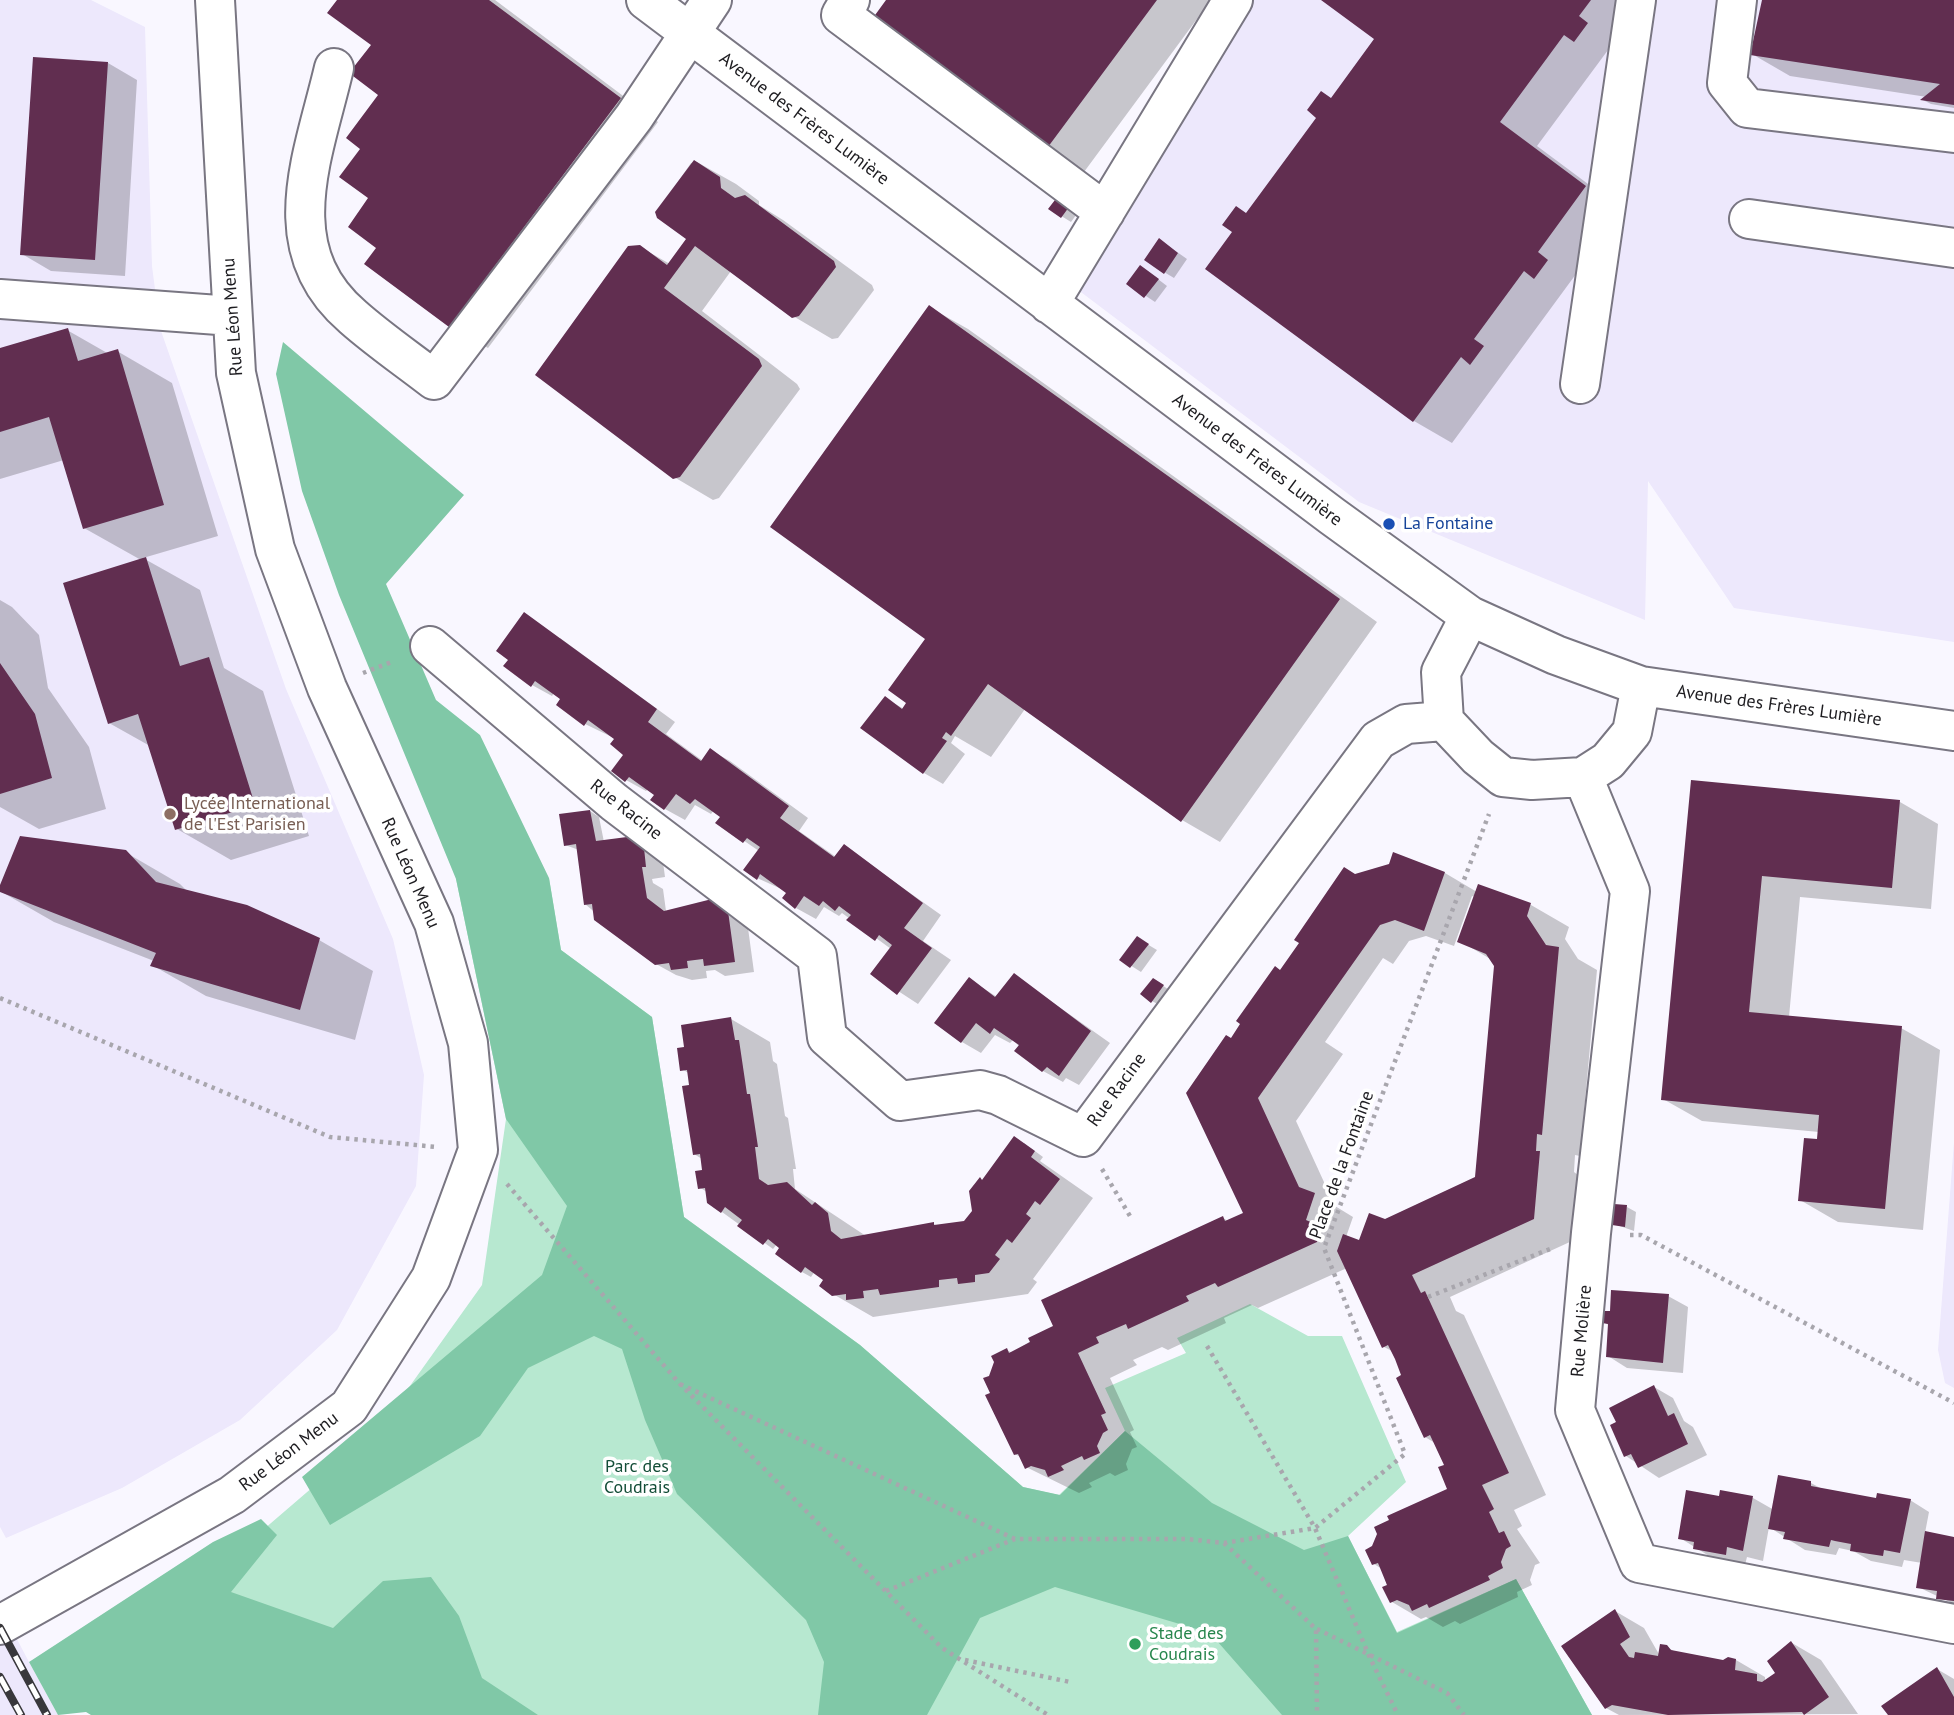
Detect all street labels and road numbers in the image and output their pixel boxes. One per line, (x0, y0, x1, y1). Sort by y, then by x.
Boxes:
street label: Avenue des Frères Lumière (715, 48, 893, 190)
street label: Rue Léon Menu (218, 257, 248, 377)
street label: Avenue des Frères Lumière (1168, 389, 1346, 531)
street label: Avenue des Frères Lumière (1675, 681, 1883, 731)
street label: Rue Racine (586, 775, 666, 845)
street label: Rue Léon Menu (376, 814, 444, 932)
street label: Rue Racine (1083, 1049, 1151, 1131)
street label: Place de la Fontaine (1305, 1088, 1379, 1242)
street label: Rue Molière (1567, 1284, 1597, 1378)
street label: Rue Léon Menu (235, 1408, 343, 1496)

